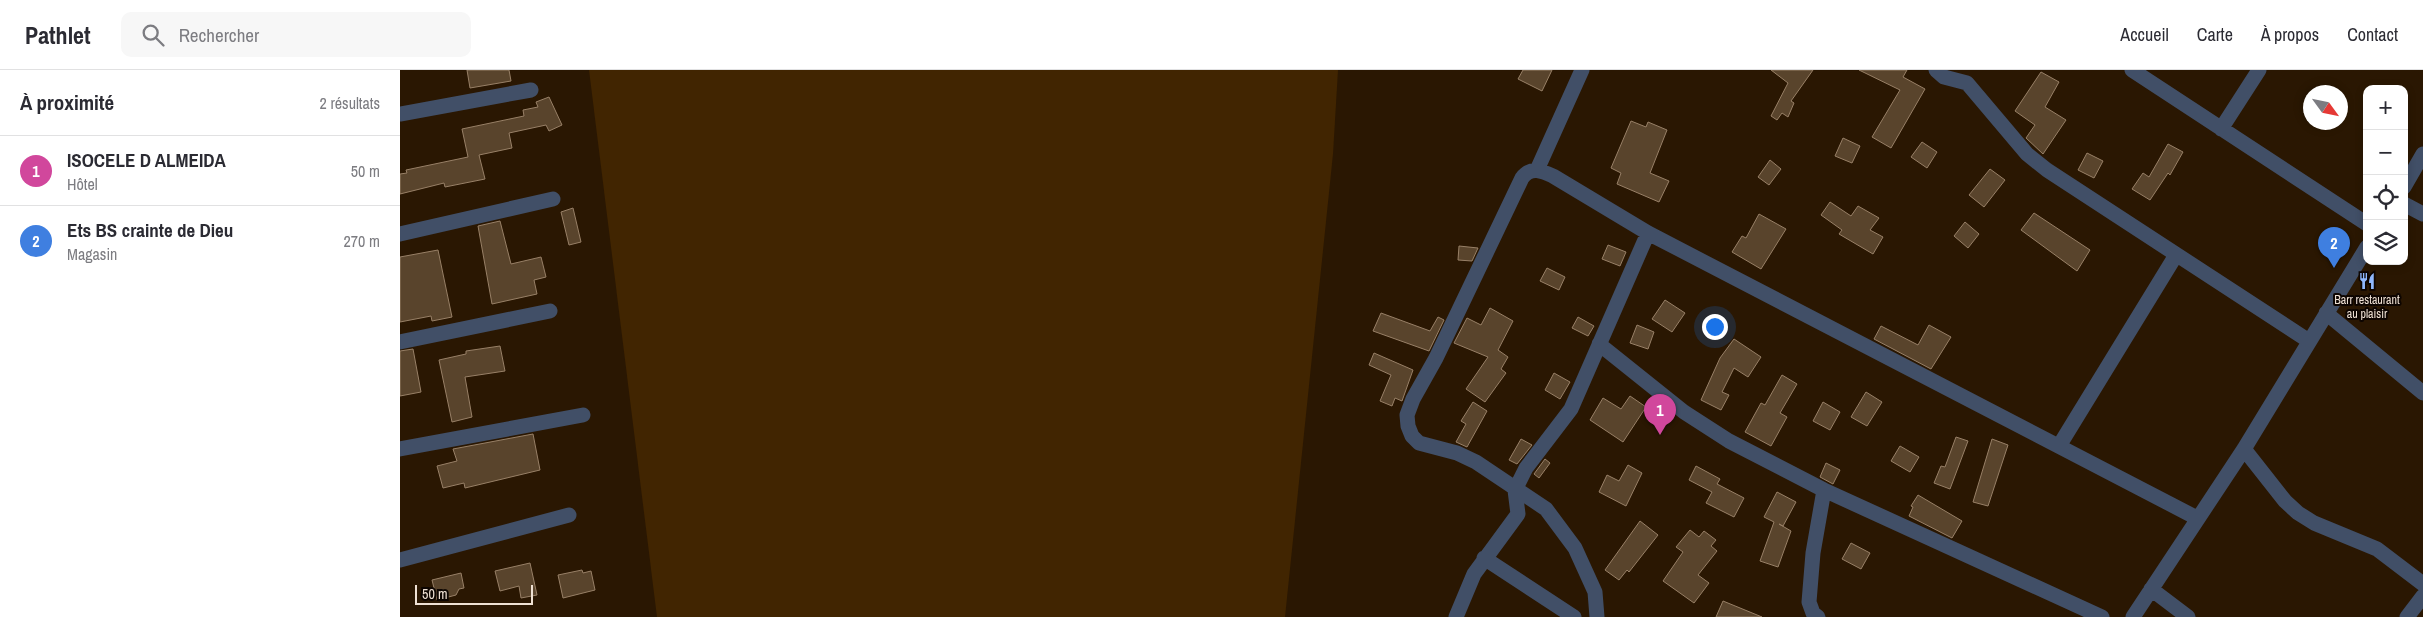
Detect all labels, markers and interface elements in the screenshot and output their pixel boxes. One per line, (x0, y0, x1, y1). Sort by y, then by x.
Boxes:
search box (121, 12, 471, 57)
text: Pathlet (25, 19, 91, 51)
icon: search (139, 21, 167, 49)
text: Rechercher (179, 22, 259, 48)
text: Accueil (2120, 22, 2169, 47)
text: Carte (2197, 22, 2233, 47)
text: À propos (2261, 22, 2319, 47)
text: Contact (2347, 22, 2398, 47)
north arrow (2303, 85, 2348, 130)
map controls (2363, 85, 2408, 265)
button: + (2363, 85, 2408, 130)
text: À proximité (20, 88, 114, 117)
text: 2 résultats (319, 92, 380, 114)
button: − (2363, 130, 2408, 175)
text: ISOCELE D ALMEIDA (67, 147, 226, 173)
text: 1 (32, 160, 40, 182)
text: 50 m (351, 160, 380, 182)
text: Hôtel (67, 173, 98, 195)
button: locate (2363, 175, 2408, 220)
text: Ets BS crainte de Dieu (67, 217, 233, 243)
button: layers (2363, 220, 2408, 265)
pin: 2 (2318, 227, 2350, 268)
text: 2 (32, 230, 40, 252)
text: 270 m (344, 230, 380, 252)
text: Magasin (67, 243, 117, 265)
restaurant icon: Barr restaurant au plaisir (2357, 271, 2377, 291)
place label: Barr restaurant au plaisir (2334, 292, 2400, 322)
your location (1702, 314, 1728, 340)
pin: 1 (1644, 394, 1676, 435)
scale bar (415, 582, 532, 605)
text: 50 m (422, 585, 448, 603)

